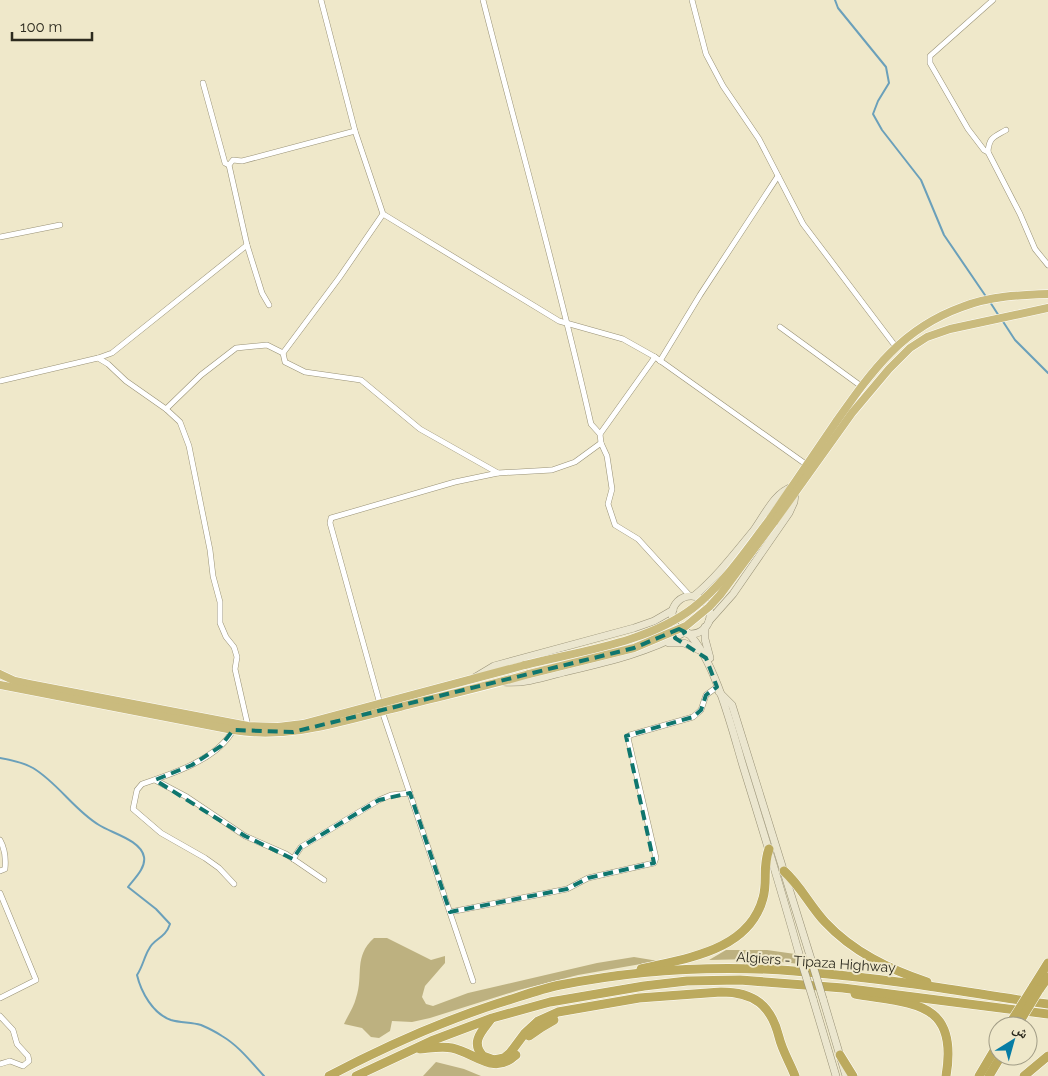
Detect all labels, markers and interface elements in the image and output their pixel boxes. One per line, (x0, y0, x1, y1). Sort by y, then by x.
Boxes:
scale bar (12, 10, 92, 42)
text: 100 m (20, 18, 62, 36)
street label: Algiers - Tipaza Highway (736, 948, 897, 976)
north arrow (988, 1016, 1038, 1066)
text: ش (1009, 1020, 1032, 1042)

